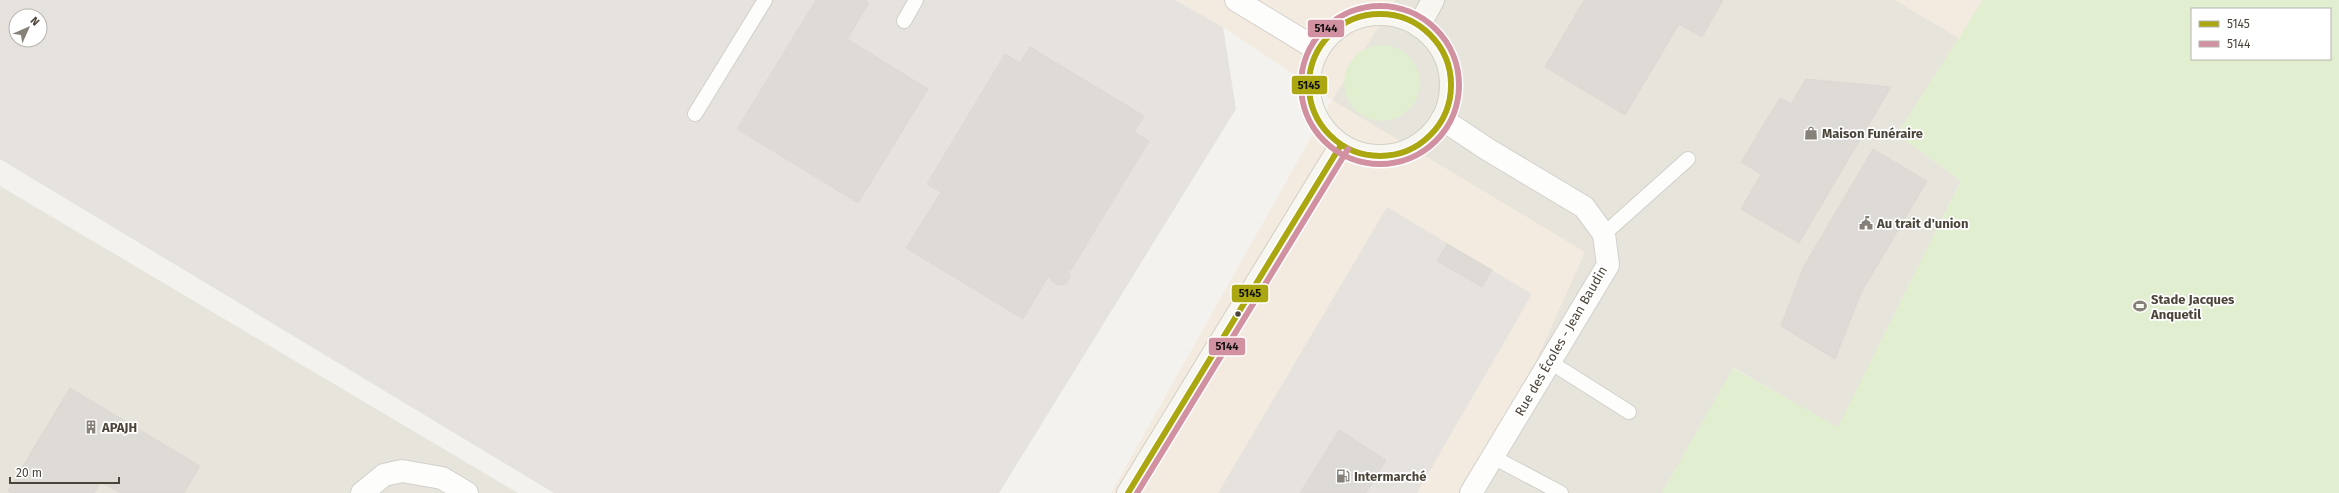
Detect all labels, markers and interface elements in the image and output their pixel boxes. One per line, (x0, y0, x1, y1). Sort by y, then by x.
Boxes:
north arrow (8, 8, 48, 48)
legend (2191, 8, 2331, 60)
text: N (28, 14, 42, 28)
text: 5145 (2227, 17, 2250, 31)
line badge: 5144 (1307, 19, 1345, 38)
text: 5144 (1315, 22, 1337, 35)
text: 5144 (2227, 37, 2251, 51)
line badge: 5145 (1291, 75, 1328, 95)
text: 5145 (1298, 79, 1320, 92)
shop icon: Maison Funéraire (1803, 125, 1819, 141)
place label: Maison Funéraire (1822, 126, 1923, 141)
public building icon: Au trait d'union (1858, 215, 1874, 231)
place label: Au trait d'union (1876, 216, 1968, 231)
street label: Rue des Écoles - Jean Baudin (1512, 264, 1610, 418)
line badge: 5145 (1231, 284, 1269, 303)
text: 5145 (1239, 287, 1261, 300)
place label: Stade Jacques Anquetil (2150, 292, 2235, 322)
sports icon: Stade Jacques Anquetil (2132, 298, 2148, 314)
unlabelled marker (1233, 309, 1243, 319)
line badge: 5144 (1208, 337, 1246, 356)
text: 5144 (1216, 340, 1238, 353)
building icon: APAJH (83, 419, 99, 435)
place label: APAJH (101, 420, 137, 435)
scale bar (10, 459, 119, 485)
text: 20 m (16, 466, 42, 480)
fuel station icon: Intermarché (1335, 468, 1351, 484)
place label: Intermarché (1354, 469, 1426, 484)

